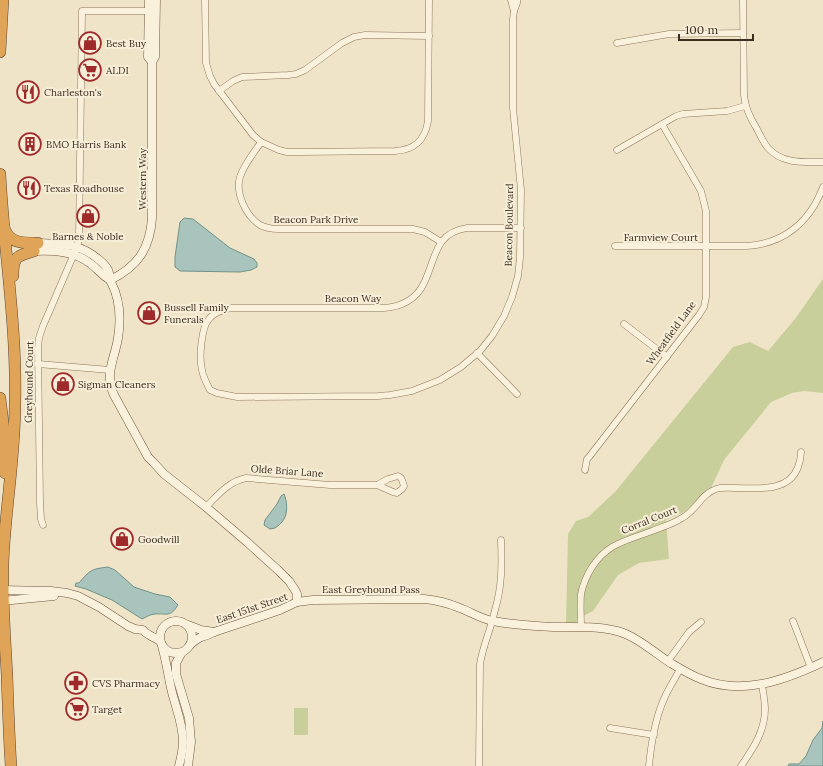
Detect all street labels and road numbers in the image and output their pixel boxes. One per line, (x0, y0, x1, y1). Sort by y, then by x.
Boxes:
street label: Western Way (136, 147, 149, 210)
street label: Beacon Boulevard (502, 183, 516, 267)
street label: Beacon Park Drive (273, 213, 359, 226)
street label: Farmview Court (624, 231, 698, 244)
street label: Beacon Way (325, 292, 382, 305)
street label: Wheatfield Lane (643, 298, 699, 368)
street label: Greyhound Court (22, 341, 36, 423)
street label: Olde Briar Lane (250, 462, 324, 480)
street label: Corral Court (619, 503, 679, 537)
street label: East Greyhound Pass (322, 583, 420, 596)
street label: East 151st Street (215, 590, 290, 626)

